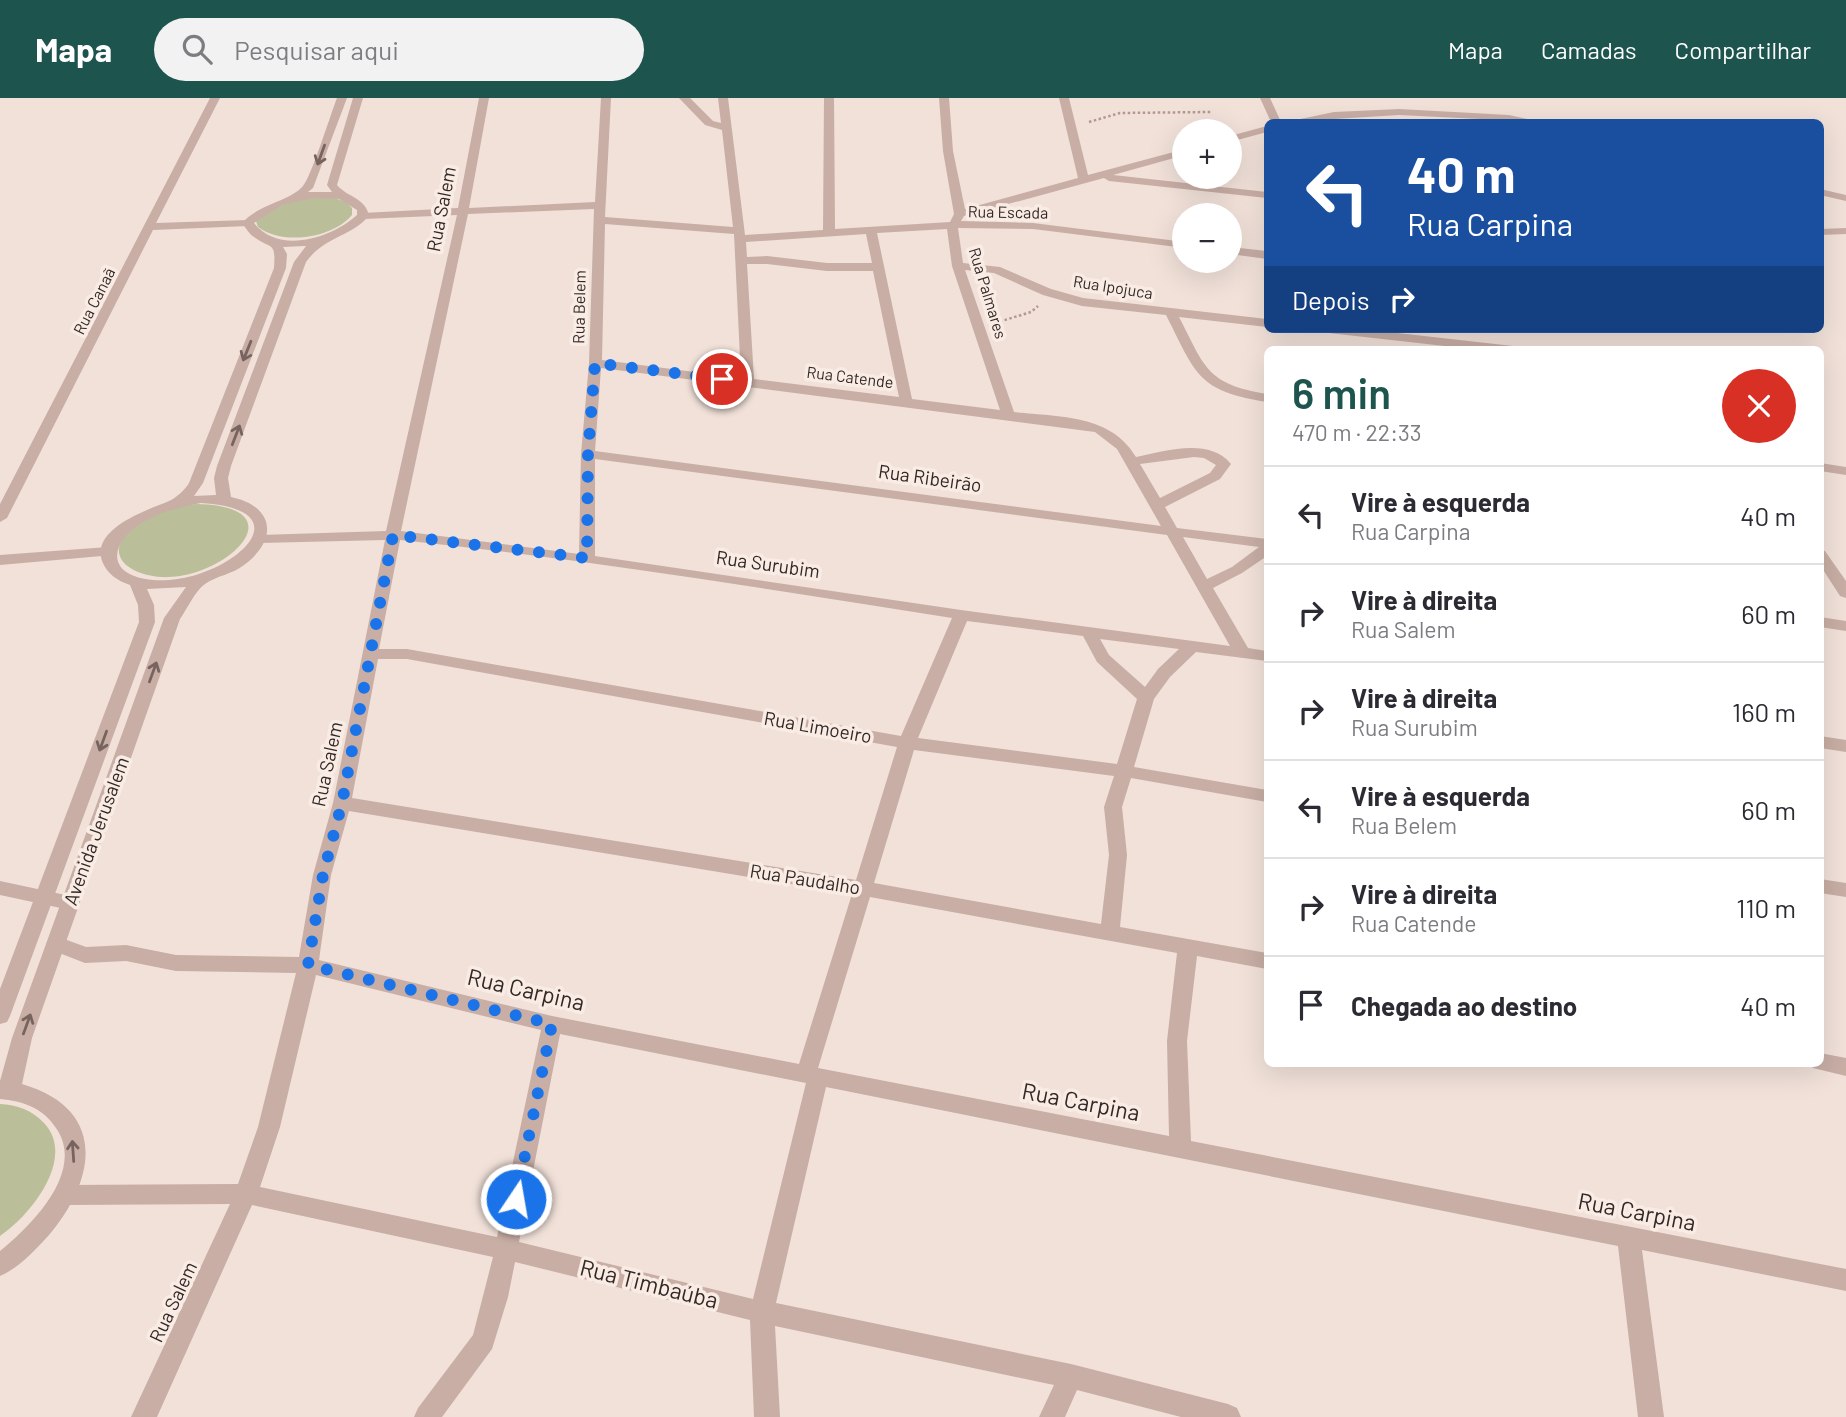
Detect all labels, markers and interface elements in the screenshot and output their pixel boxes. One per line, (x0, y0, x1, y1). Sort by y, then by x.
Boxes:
search box (154, 18, 644, 81)
text: Mapa (35, 29, 112, 69)
icon: search (178, 30, 216, 68)
text: Pesquisar aqui (234, 34, 399, 65)
text: Mapa (1448, 35, 1503, 64)
text: Camadas (1541, 35, 1637, 64)
text: Compartilhar (1675, 35, 1811, 64)
map controls (1172, 119, 1242, 273)
button: + (1172, 119, 1242, 189)
one-way arrow (313, 144, 326, 166)
text: 40 m (1407, 144, 1515, 203)
icon: left (1292, 147, 1383, 238)
street label: Rua Salem (421, 164, 460, 253)
street label: Rua Escada (968, 201, 1048, 222)
button: − (1172, 203, 1242, 273)
text: Rua Carpina (1407, 204, 1573, 242)
street label: Rua Palmares (966, 245, 1011, 341)
street label: Rua Canaã (69, 264, 118, 337)
street label: Rua Belem (568, 270, 589, 344)
street label: Rua Ipojuca (1072, 271, 1154, 302)
icon: right (1383, 280, 1421, 318)
text: Depois (1292, 284, 1369, 315)
one-way arrow (240, 340, 253, 362)
pin (692, 349, 752, 409)
icon: arrive (703, 360, 741, 398)
street label: Rua Catende (806, 362, 895, 391)
text: 6 min (1292, 367, 1391, 417)
button: close (1722, 369, 1796, 443)
text: 470 m · 22:33 (1292, 418, 1422, 446)
one-way arrow (231, 424, 243, 446)
street label: Rua Ribeirão (877, 459, 983, 496)
text: Vire à esquerda (1351, 486, 1530, 517)
icon: left (1292, 496, 1330, 534)
text: 40 m (1740, 500, 1796, 531)
text: Rua Carpina (1351, 517, 1470, 545)
street label: Rua Surubim (715, 545, 821, 582)
text: Vire à direita (1351, 584, 1497, 615)
icon: right (1292, 594, 1330, 632)
text: 60 m (1741, 598, 1796, 629)
text: Rua Salem (1351, 615, 1455, 643)
one-way arrow (148, 661, 160, 683)
text: Vire à direita (1351, 682, 1497, 713)
icon: right (1292, 692, 1330, 730)
text: 160 m (1732, 696, 1796, 727)
street label: Rua Limoeiro (762, 706, 874, 747)
text: Rua Surubim (1351, 713, 1478, 741)
street label: Rua Salem (306, 719, 347, 809)
one-way arrow (95, 730, 108, 752)
street label: Avenida Jerusalem (58, 754, 133, 908)
text: Vire à esquerda (1351, 780, 1530, 811)
icon: left (1292, 790, 1330, 828)
text: 60 m (1741, 794, 1796, 825)
text: Rua Belem (1351, 811, 1457, 839)
street label: Rua Paudalho (748, 858, 862, 899)
text: Vire à direita (1351, 878, 1497, 909)
icon: right (1292, 888, 1330, 926)
text: 110 m (1736, 892, 1796, 923)
text: Rua Catende (1351, 909, 1477, 937)
street label: Rua Carpina (465, 962, 588, 1016)
icon: arrive (1292, 986, 1330, 1024)
text: Chegada ao destino (1351, 990, 1577, 1021)
text: 40 m (1740, 990, 1796, 1021)
one-way arrow (22, 1014, 34, 1036)
street label: Rua Carpina (1020, 1076, 1142, 1126)
one-way arrow (66, 1140, 79, 1163)
position arrow (479, 1162, 553, 1236)
street label: Rua Carpina (1576, 1186, 1698, 1236)
street label: Rua Timbaúba (577, 1252, 721, 1314)
street label: Rua Salem (144, 1258, 201, 1346)

